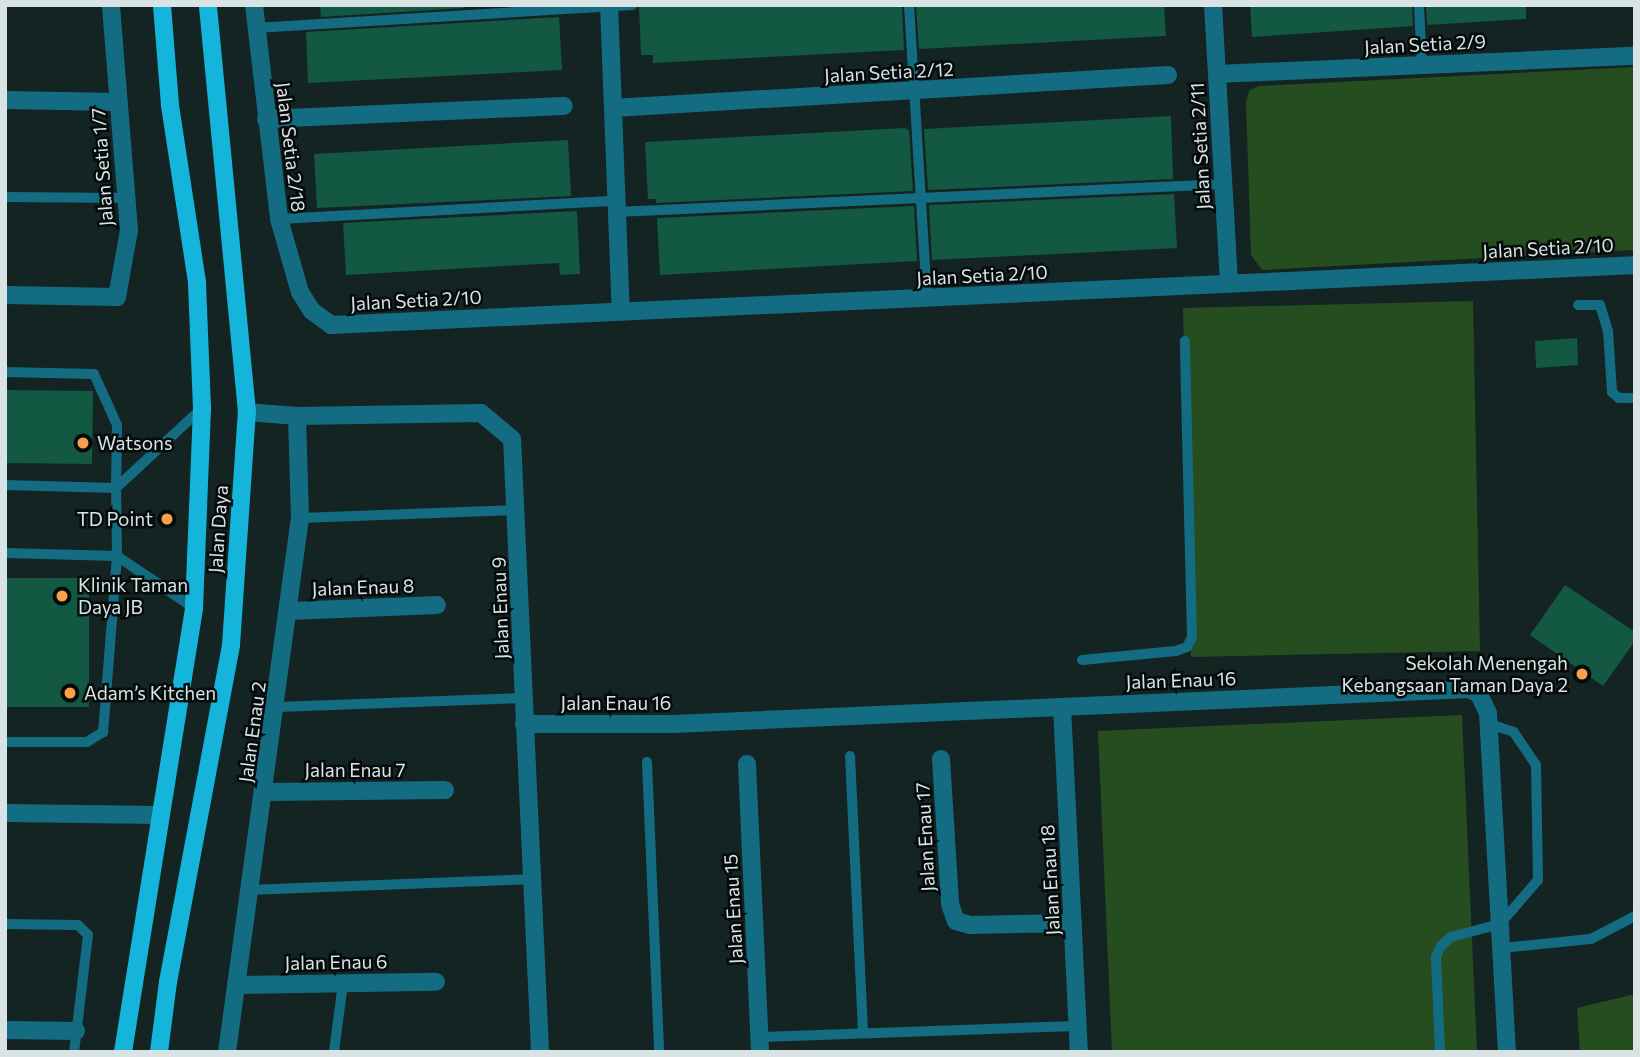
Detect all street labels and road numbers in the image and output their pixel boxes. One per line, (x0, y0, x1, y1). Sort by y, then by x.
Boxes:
street label: Jalan Setia 2/9 (1363, 29, 1487, 59)
street label: Jalan Setia 2/12 (824, 57, 954, 87)
street label: Jalan Setia 2/18 (272, 81, 310, 213)
street label: Jalan Setia 2/11 (1185, 82, 1215, 210)
street label: Jalan Setia 1/7 (86, 107, 118, 227)
street label: Jalan Setia 2/10 (1482, 233, 1614, 263)
street label: Jalan Setia 2/10 (916, 260, 1048, 290)
street label: Jalan Setia 2/10 (350, 285, 482, 315)
street label: Jalan Daya (204, 484, 232, 574)
street label: Jalan Enau 9 (487, 556, 513, 660)
street label: Jalan Enau 8 (311, 574, 415, 600)
street label: Jalan Enau 16 (1125, 667, 1237, 693)
street label: Jalan Enau 2 (234, 680, 270, 784)
street label: Jalan Enau 16 (561, 692, 671, 714)
street label: Jalan Enau 7 (304, 759, 406, 781)
street label: Jalan Enau 17 (911, 782, 939, 892)
street label: Jalan Enau 18 (1036, 824, 1064, 936)
street label: Jalan Enau 15 (719, 853, 747, 965)
street label: Jalan Enau 6 (284, 950, 388, 974)

